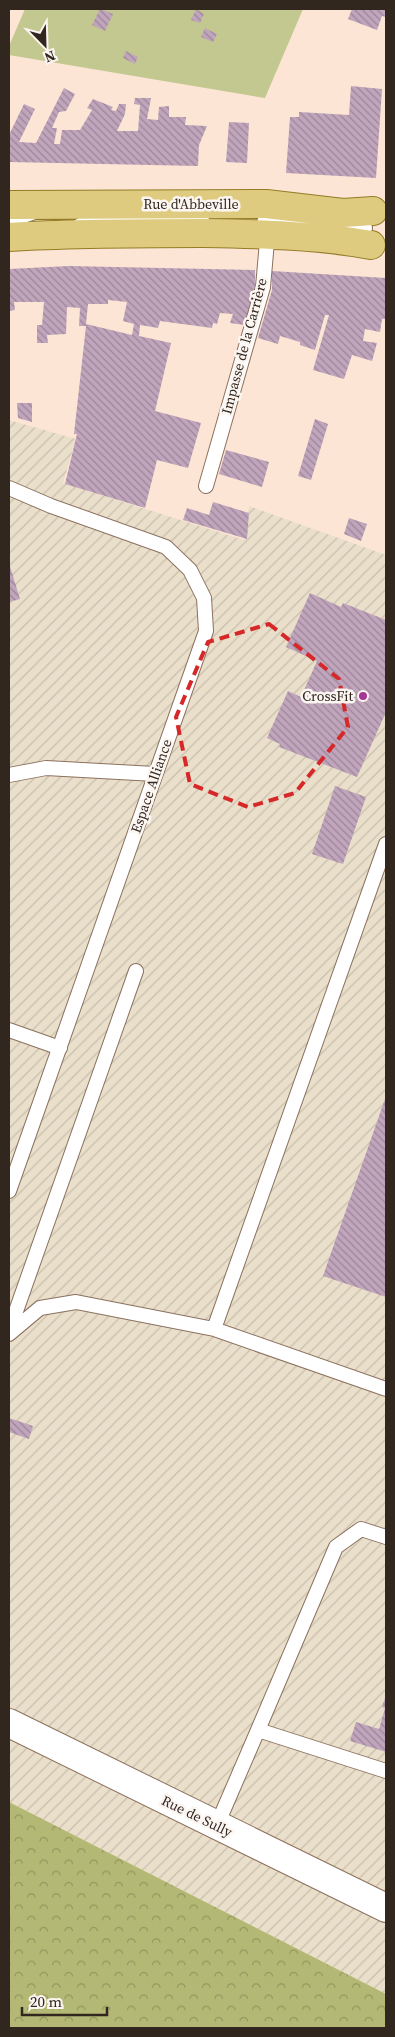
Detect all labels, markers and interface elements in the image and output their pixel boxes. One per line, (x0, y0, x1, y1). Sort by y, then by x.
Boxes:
north arrow (20, 20, 70, 70)
text: N (41, 46, 59, 68)
street label: Rue d'Abbeville (143, 194, 239, 214)
street label: Impasse de la Carrière (216, 276, 272, 416)
place label: CrossFit (302, 686, 353, 706)
marker: CrossFit (357, 690, 369, 702)
street label: Espace Alliance (126, 736, 176, 836)
street label: Rue de Sully (158, 1790, 236, 1842)
scale bar (22, 1984, 108, 2016)
text: 20 m (30, 1991, 62, 2012)

